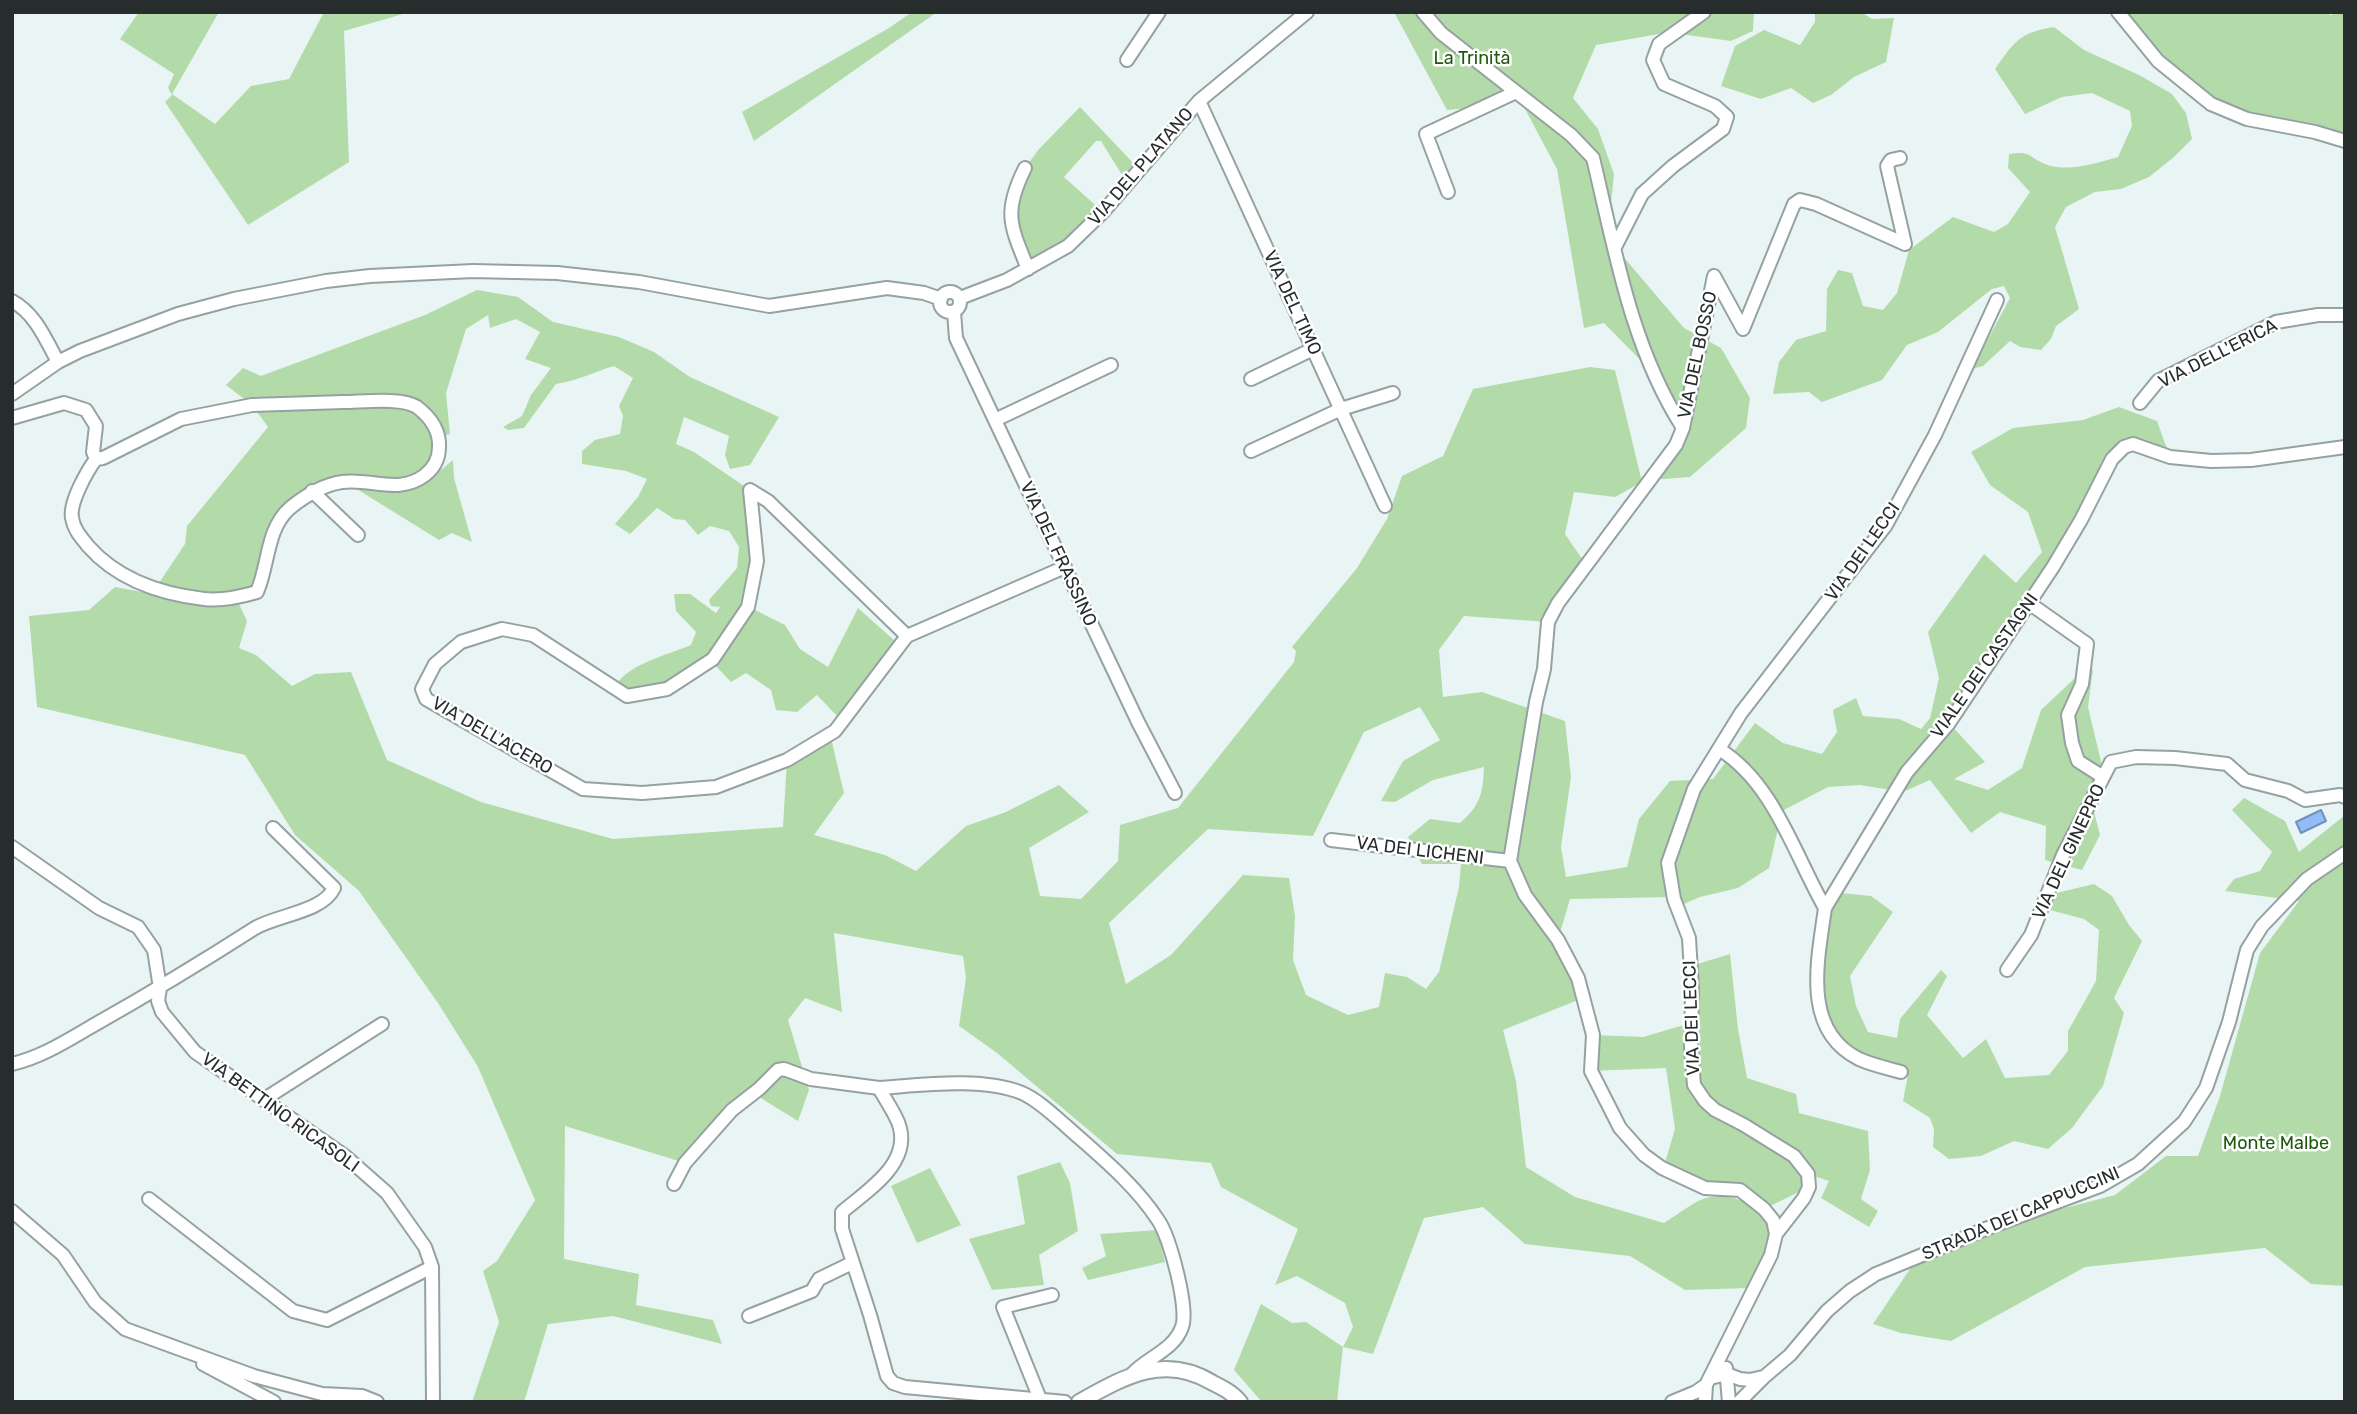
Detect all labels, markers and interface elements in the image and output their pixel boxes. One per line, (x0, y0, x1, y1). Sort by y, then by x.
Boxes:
park label: La Trinità (1434, 48, 1510, 70)
street label: VIA DEL PLATANO (1084, 104, 1198, 230)
street label: VIA DEL TIMO (1258, 247, 1326, 359)
street label: VIA DEL BOSSO (1674, 289, 1722, 421)
street label: VIA DELL'ERICA (2155, 315, 2281, 393)
street label: VIA DEL FRASSINO (1015, 478, 1101, 630)
street label: VIA DEI LECCI (1821, 498, 1905, 606)
street label: VIALE DEI CASTAGNI (1927, 589, 2043, 743)
street label: VIA DELL'ACERO (428, 693, 556, 779)
street label: VIA DEL GINEPRO (2028, 781, 2110, 923)
street label: VA DEI LICHENI (1355, 832, 1485, 870)
street label: VIA DEI LECCI (1679, 960, 1705, 1076)
street label: VIA BETTINO RICASOLI (197, 1048, 363, 1178)
park label: Monte Malbe (2223, 1133, 2329, 1155)
street label: STRADA DEI CAPPUCCINI (1919, 1163, 2123, 1265)

